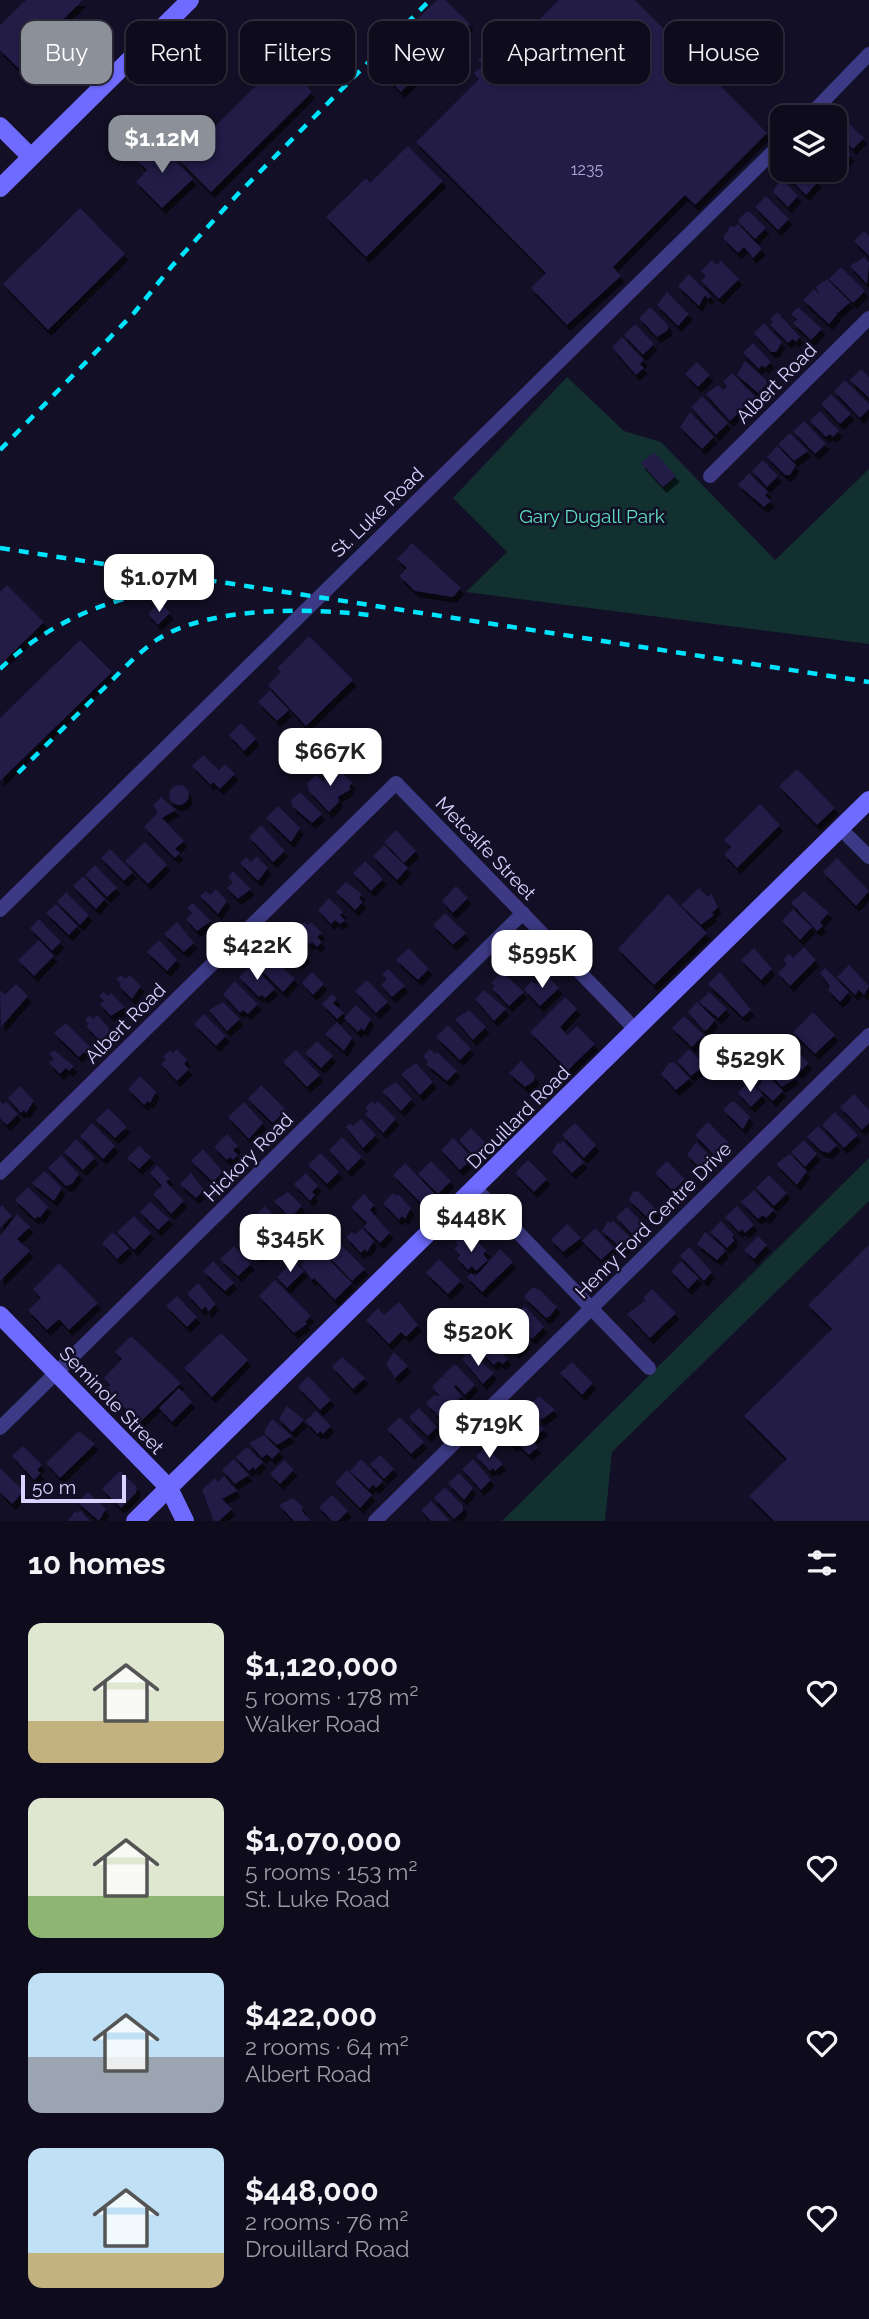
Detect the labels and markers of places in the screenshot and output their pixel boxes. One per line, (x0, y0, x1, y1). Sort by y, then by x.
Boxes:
pin: $1.12M (105, 116, 219, 175)
pin: $1.07M (102, 554, 216, 614)
pin: $667K (281, 728, 379, 788)
pin: $422K (208, 922, 306, 982)
pin: $595K (493, 930, 591, 990)
pin: $529K (701, 1034, 799, 1094)
pin: $448K (422, 1194, 520, 1254)
pin: $345K (241, 1214, 339, 1274)
pin: $520K (429, 1308, 527, 1368)
pin: $719K (440, 1400, 538, 1460)

